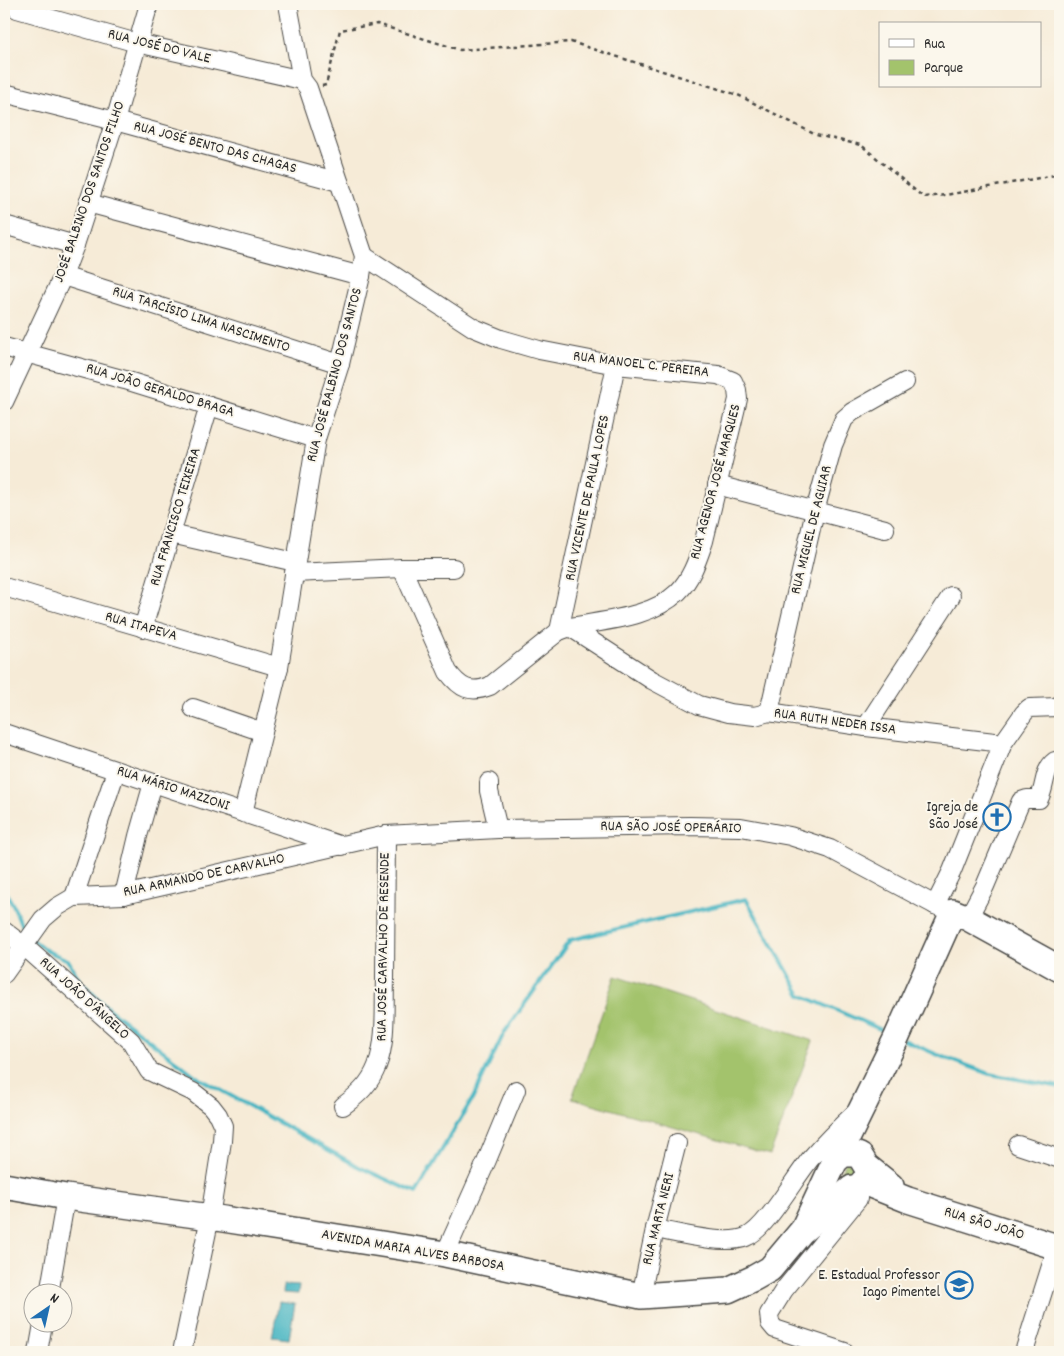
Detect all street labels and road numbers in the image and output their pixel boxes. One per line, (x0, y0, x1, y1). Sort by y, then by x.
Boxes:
street label: RUA JOSÉ DO VALE (105, 24, 213, 70)
street label: JOSÉ BALBINO DOS SANTOS FILHO (49, 98, 131, 286)
street label: RUA JOSÉ BENTO DAS CHAGAS (131, 116, 299, 180)
street label: RUA TARCÍSIO LIMA NASCIMENTO (109, 281, 293, 359)
street label: RUA JOSÉ BALBINO DOS SANTOS (301, 285, 369, 465)
street label: RUA MANOEL C. PEREIRA (572, 346, 710, 384)
street label: RUA JOÃO GERALDO BRAGA (83, 358, 237, 424)
street label: RUA AGENOR JOSÉ MARQUES (685, 402, 747, 562)
street label: RUA VICENTE DE PAULA LOPES (560, 413, 616, 583)
street label: RUA FRANCISCO TEIXEIRA (144, 445, 208, 589)
street label: RUA MIGUEL DE AGUIAR (785, 463, 839, 597)
street label: RUA ITAPEVA (102, 606, 180, 648)
street label: RUA RUTH NEDER ISSA (772, 703, 898, 741)
street label: RUA MÁRIO MAZZONI (114, 760, 233, 818)
street label: RUA SÃO JOSÉ OPERÁRIO (600, 816, 742, 840)
street label: RUA ARMANDO DE CARVALHO (121, 848, 287, 904)
street label: RUA JOSÉ CARVALHO DE RESENDE (371, 852, 397, 1042)
street label: RUA JOÃO D'ÂNGELO (34, 952, 134, 1046)
street label: RUA MARTA NERI (637, 1170, 681, 1267)
street label: RUA SÃO JOÃO (941, 1201, 1027, 1247)
street label: AVENIDA MARIA ALVES BARBOSA (320, 1224, 506, 1278)

